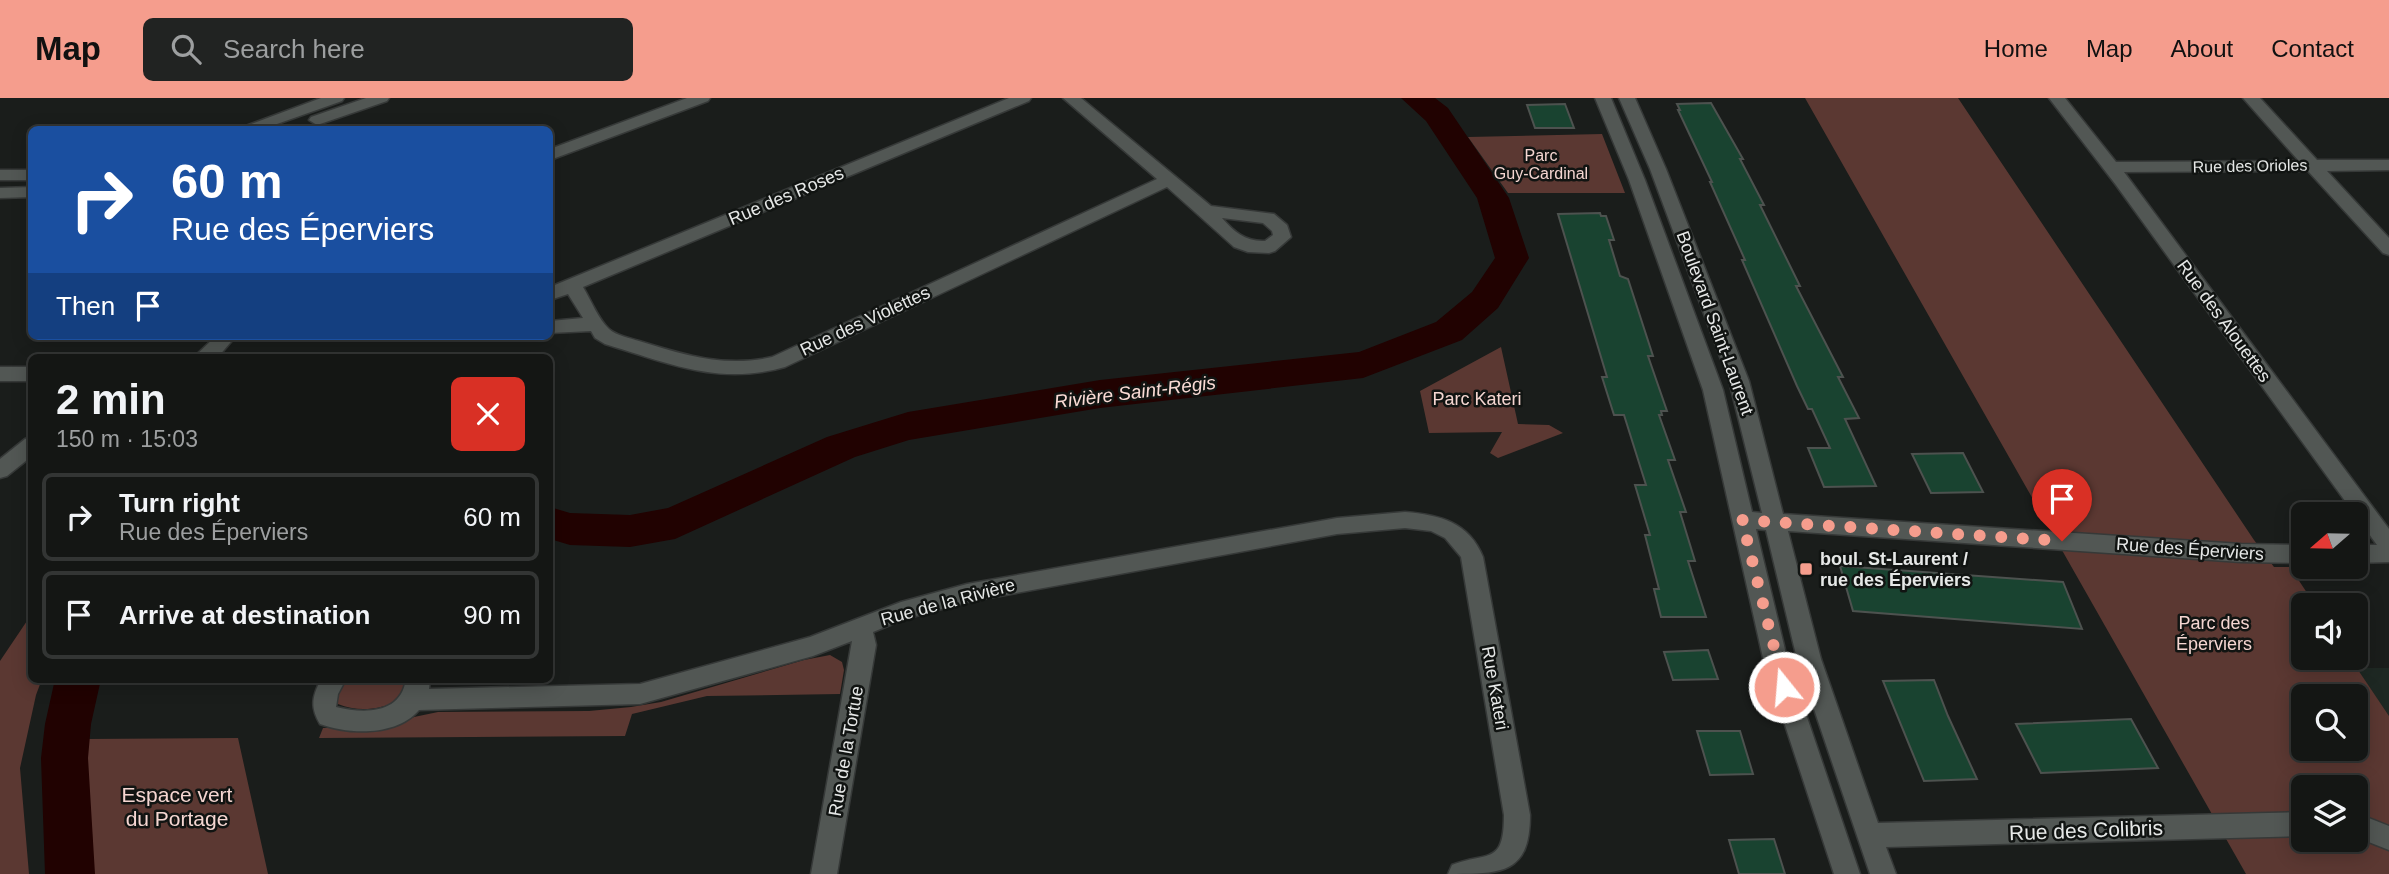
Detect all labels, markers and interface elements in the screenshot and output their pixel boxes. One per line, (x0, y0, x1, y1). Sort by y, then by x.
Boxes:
search box (143, 18, 633, 81)
text: Map (35, 30, 101, 67)
icon: search (167, 30, 205, 68)
text: Search here (223, 34, 365, 64)
text: Home (1984, 35, 2048, 62)
text: Map (2086, 35, 2133, 62)
text: About (2171, 35, 2233, 62)
text: Contact (2271, 35, 2354, 62)
park label: Parc Guy-Cardinal (1494, 147, 1588, 182)
icon: right (56, 154, 147, 245)
text: 60 m (171, 154, 283, 208)
street label: Rue des Orioles (2193, 157, 2307, 175)
street label: Rue des Roses (725, 163, 847, 229)
text: Rue des Éperviers (171, 211, 434, 247)
street label: Boulevard Saint-Laurent (1672, 228, 1758, 418)
street label: Rue des Alouettes (2173, 256, 2275, 386)
street label: Rue des Violettes (797, 282, 933, 360)
icon: arrive (129, 287, 167, 325)
text: Then (56, 291, 115, 321)
water label: Rivière Saint-Régis (1053, 372, 1217, 412)
text: 2 min (56, 376, 166, 423)
button: close (451, 377, 525, 451)
park label: Parc Kateri (1432, 389, 1522, 409)
text: 150 m · 15:03 (56, 426, 198, 452)
pin (2032, 469, 2092, 541)
icon: arrive (2043, 480, 2081, 518)
text: Turn right (119, 488, 240, 518)
icon: right (60, 498, 98, 536)
text: 60 m (463, 502, 521, 532)
north arrow (2291, 502, 2368, 579)
map controls (2291, 502, 2368, 852)
text: Rue des Éperviers (119, 519, 308, 545)
street label: Rue des Éperviers (2115, 534, 2265, 564)
place label: boul. St-Laurent / rue des Éperviers (1820, 549, 1971, 590)
marker: boul. St-Laurent / rue des Éperviers (1798, 561, 1814, 577)
street label: Rue de la Rivière (879, 574, 1017, 630)
button: sound (2291, 593, 2368, 670)
icon: arrive (60, 596, 98, 634)
text: Arrive at destination (119, 600, 370, 630)
text: 90 m (463, 600, 521, 630)
park label: Parc des Éperviers (2176, 613, 2252, 654)
street label: Rue Kateri (1478, 644, 1512, 732)
position arrow (1747, 650, 1821, 724)
street label: Rue de la Tortue (825, 684, 867, 818)
button: search (2291, 684, 2368, 761)
button: layers (2291, 775, 2368, 852)
park label: Espace vert du Portage (122, 783, 233, 830)
street label: Rue des Colibris (2009, 816, 2163, 844)

